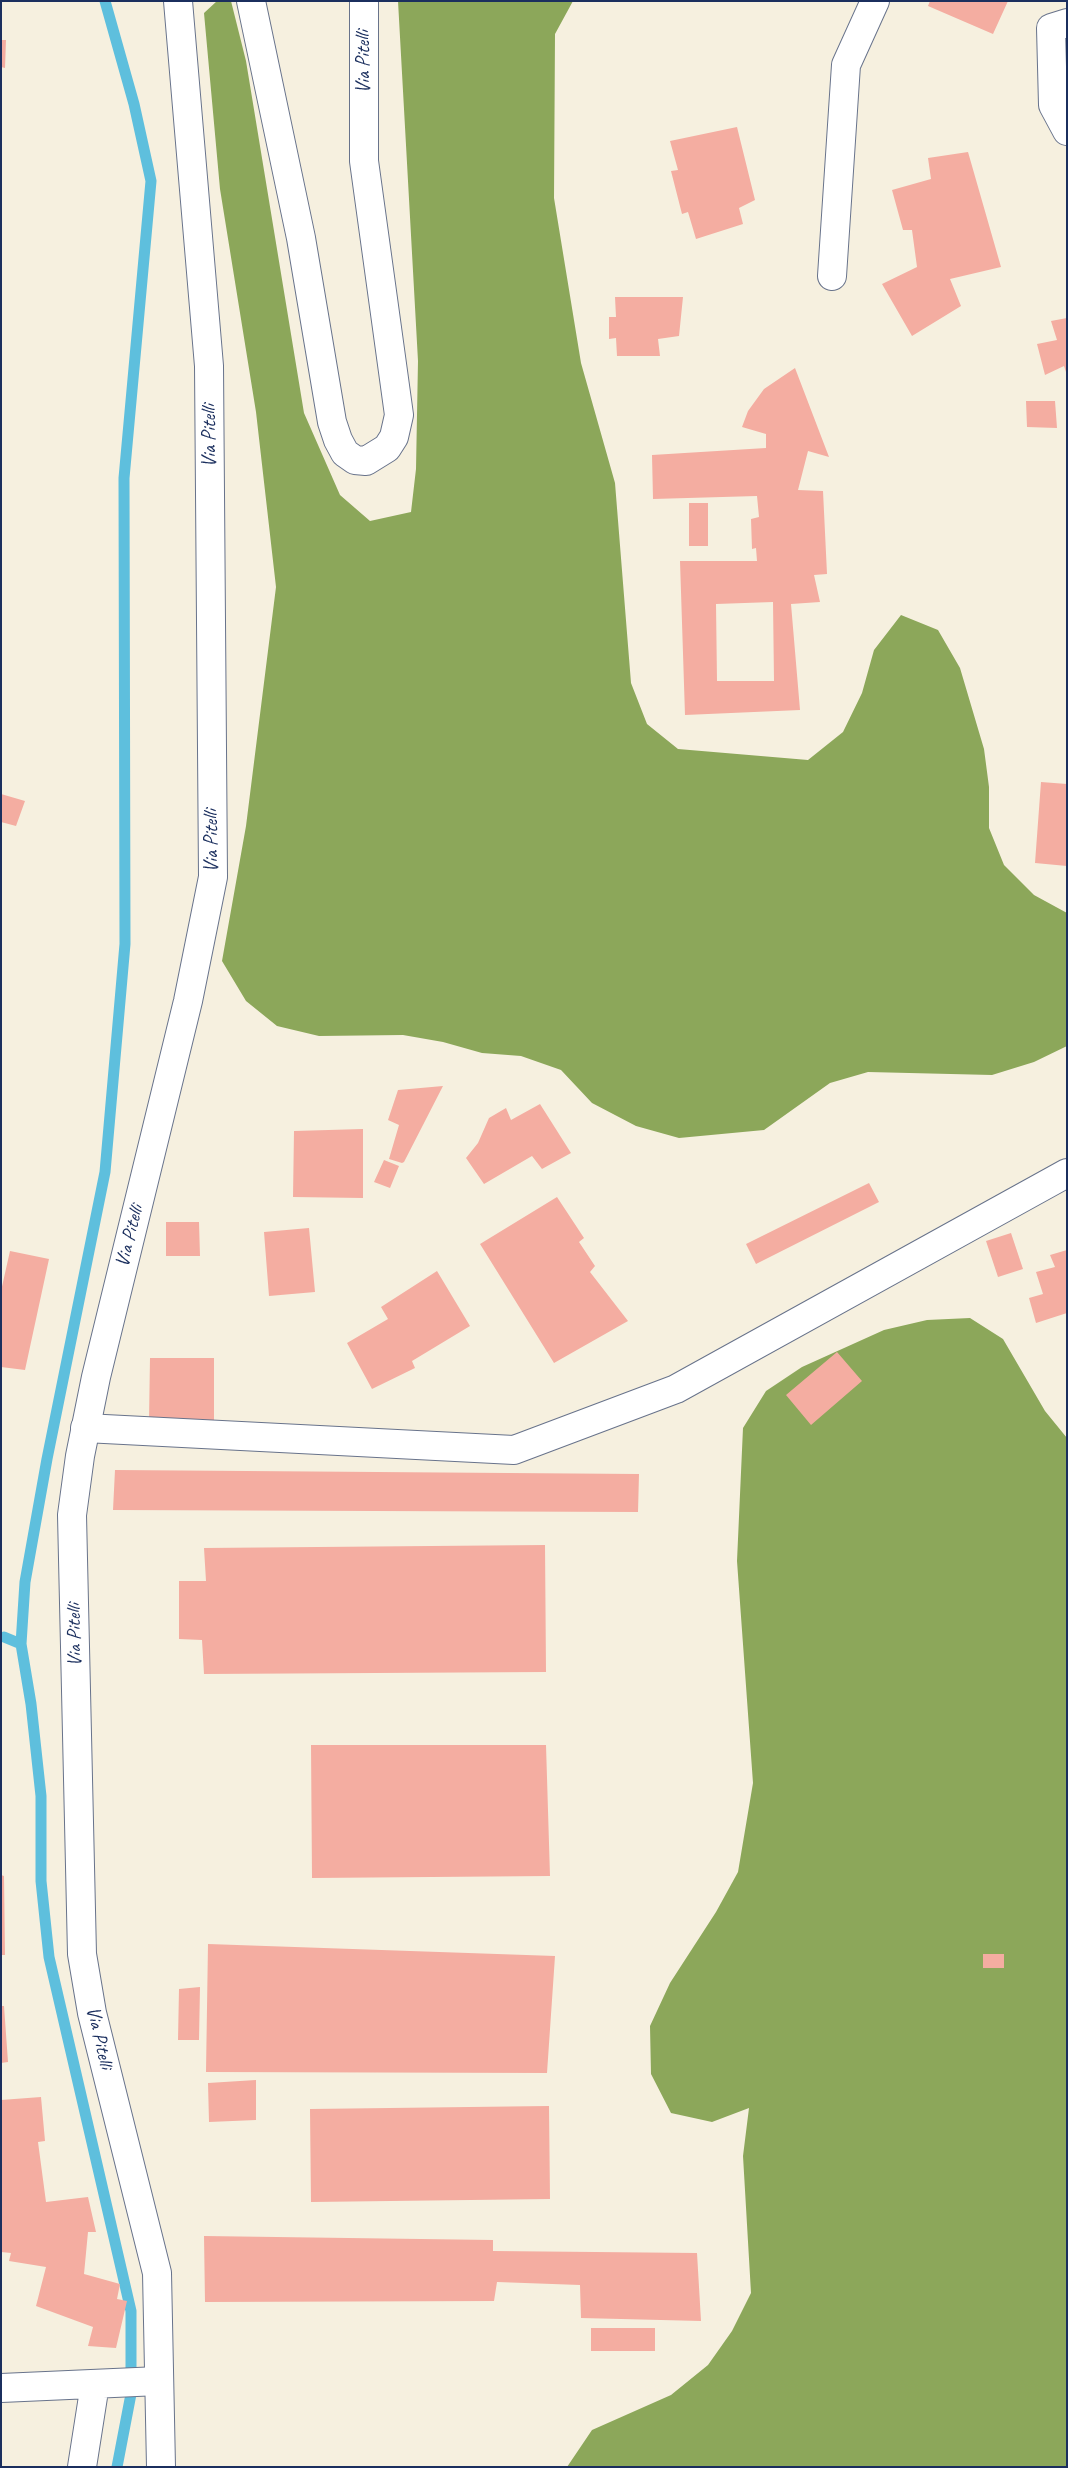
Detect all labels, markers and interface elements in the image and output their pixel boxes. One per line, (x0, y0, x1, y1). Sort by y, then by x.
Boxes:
street label: Via Pitelli (352, 30, 376, 94)
street label: Via Pitelli (198, 404, 222, 468)
street label: Via Pitelli (200, 809, 224, 873)
street label: Via Pitelli (111, 1202, 149, 1270)
street label: Via Pitelli (62, 1603, 88, 1667)
street label: Via Pitelli (80, 2004, 118, 2072)

